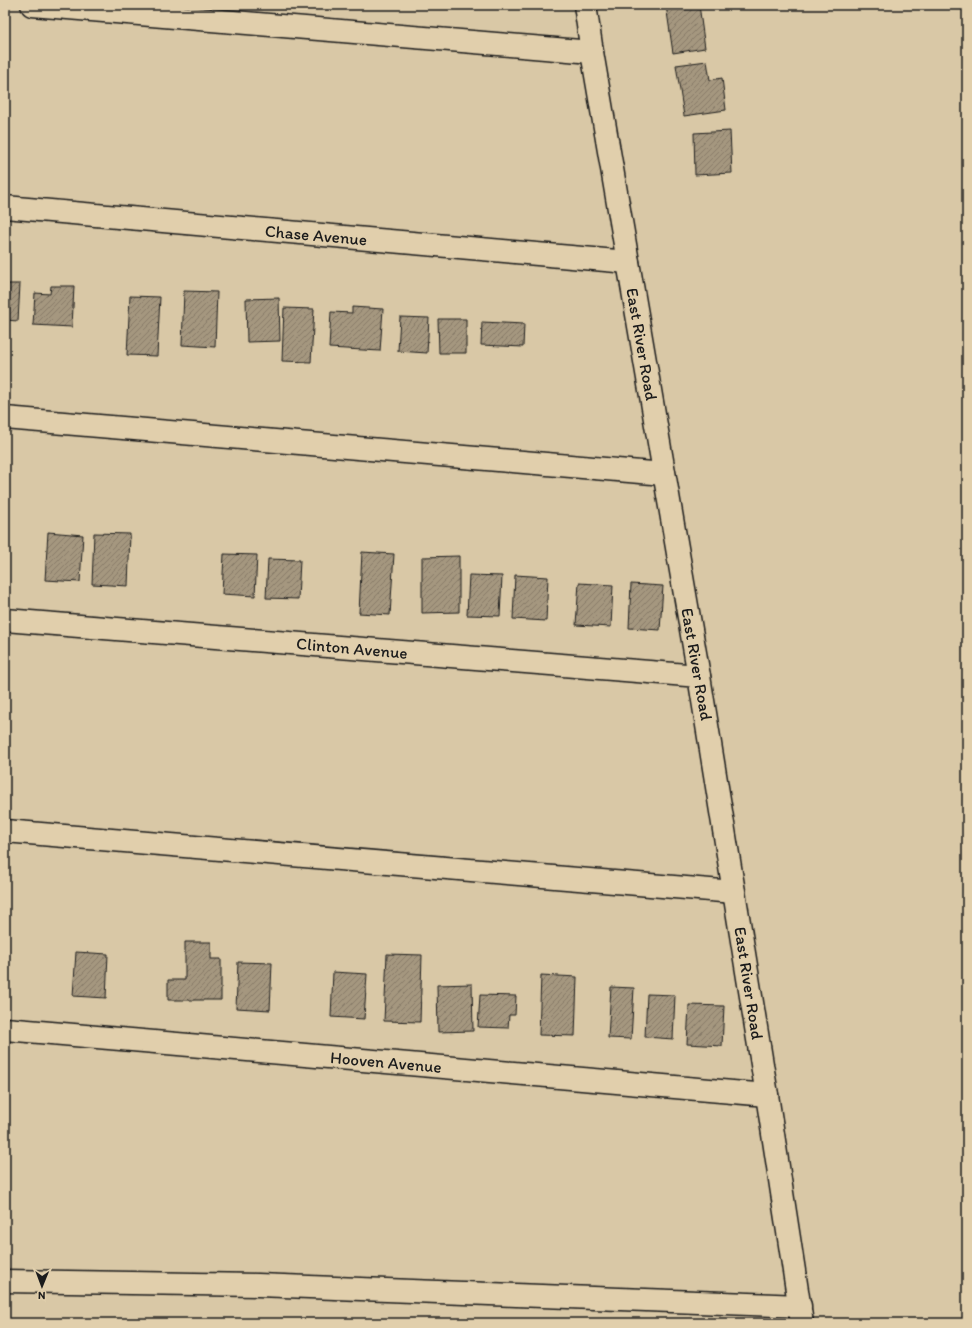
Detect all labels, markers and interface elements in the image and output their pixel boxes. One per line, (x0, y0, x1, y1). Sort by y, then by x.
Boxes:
street label: Chase Avenue (264, 221, 368, 249)
street label: East River Road (622, 286, 662, 402)
street label: East River Road (677, 606, 717, 722)
street label: Clinton Avenue (295, 633, 409, 663)
street label: East River Road (730, 925, 768, 1041)
street label: Hooven Avenue (329, 1047, 443, 1077)
north arrow (22, 1266, 62, 1306)
text: N (38, 1289, 46, 1302)

